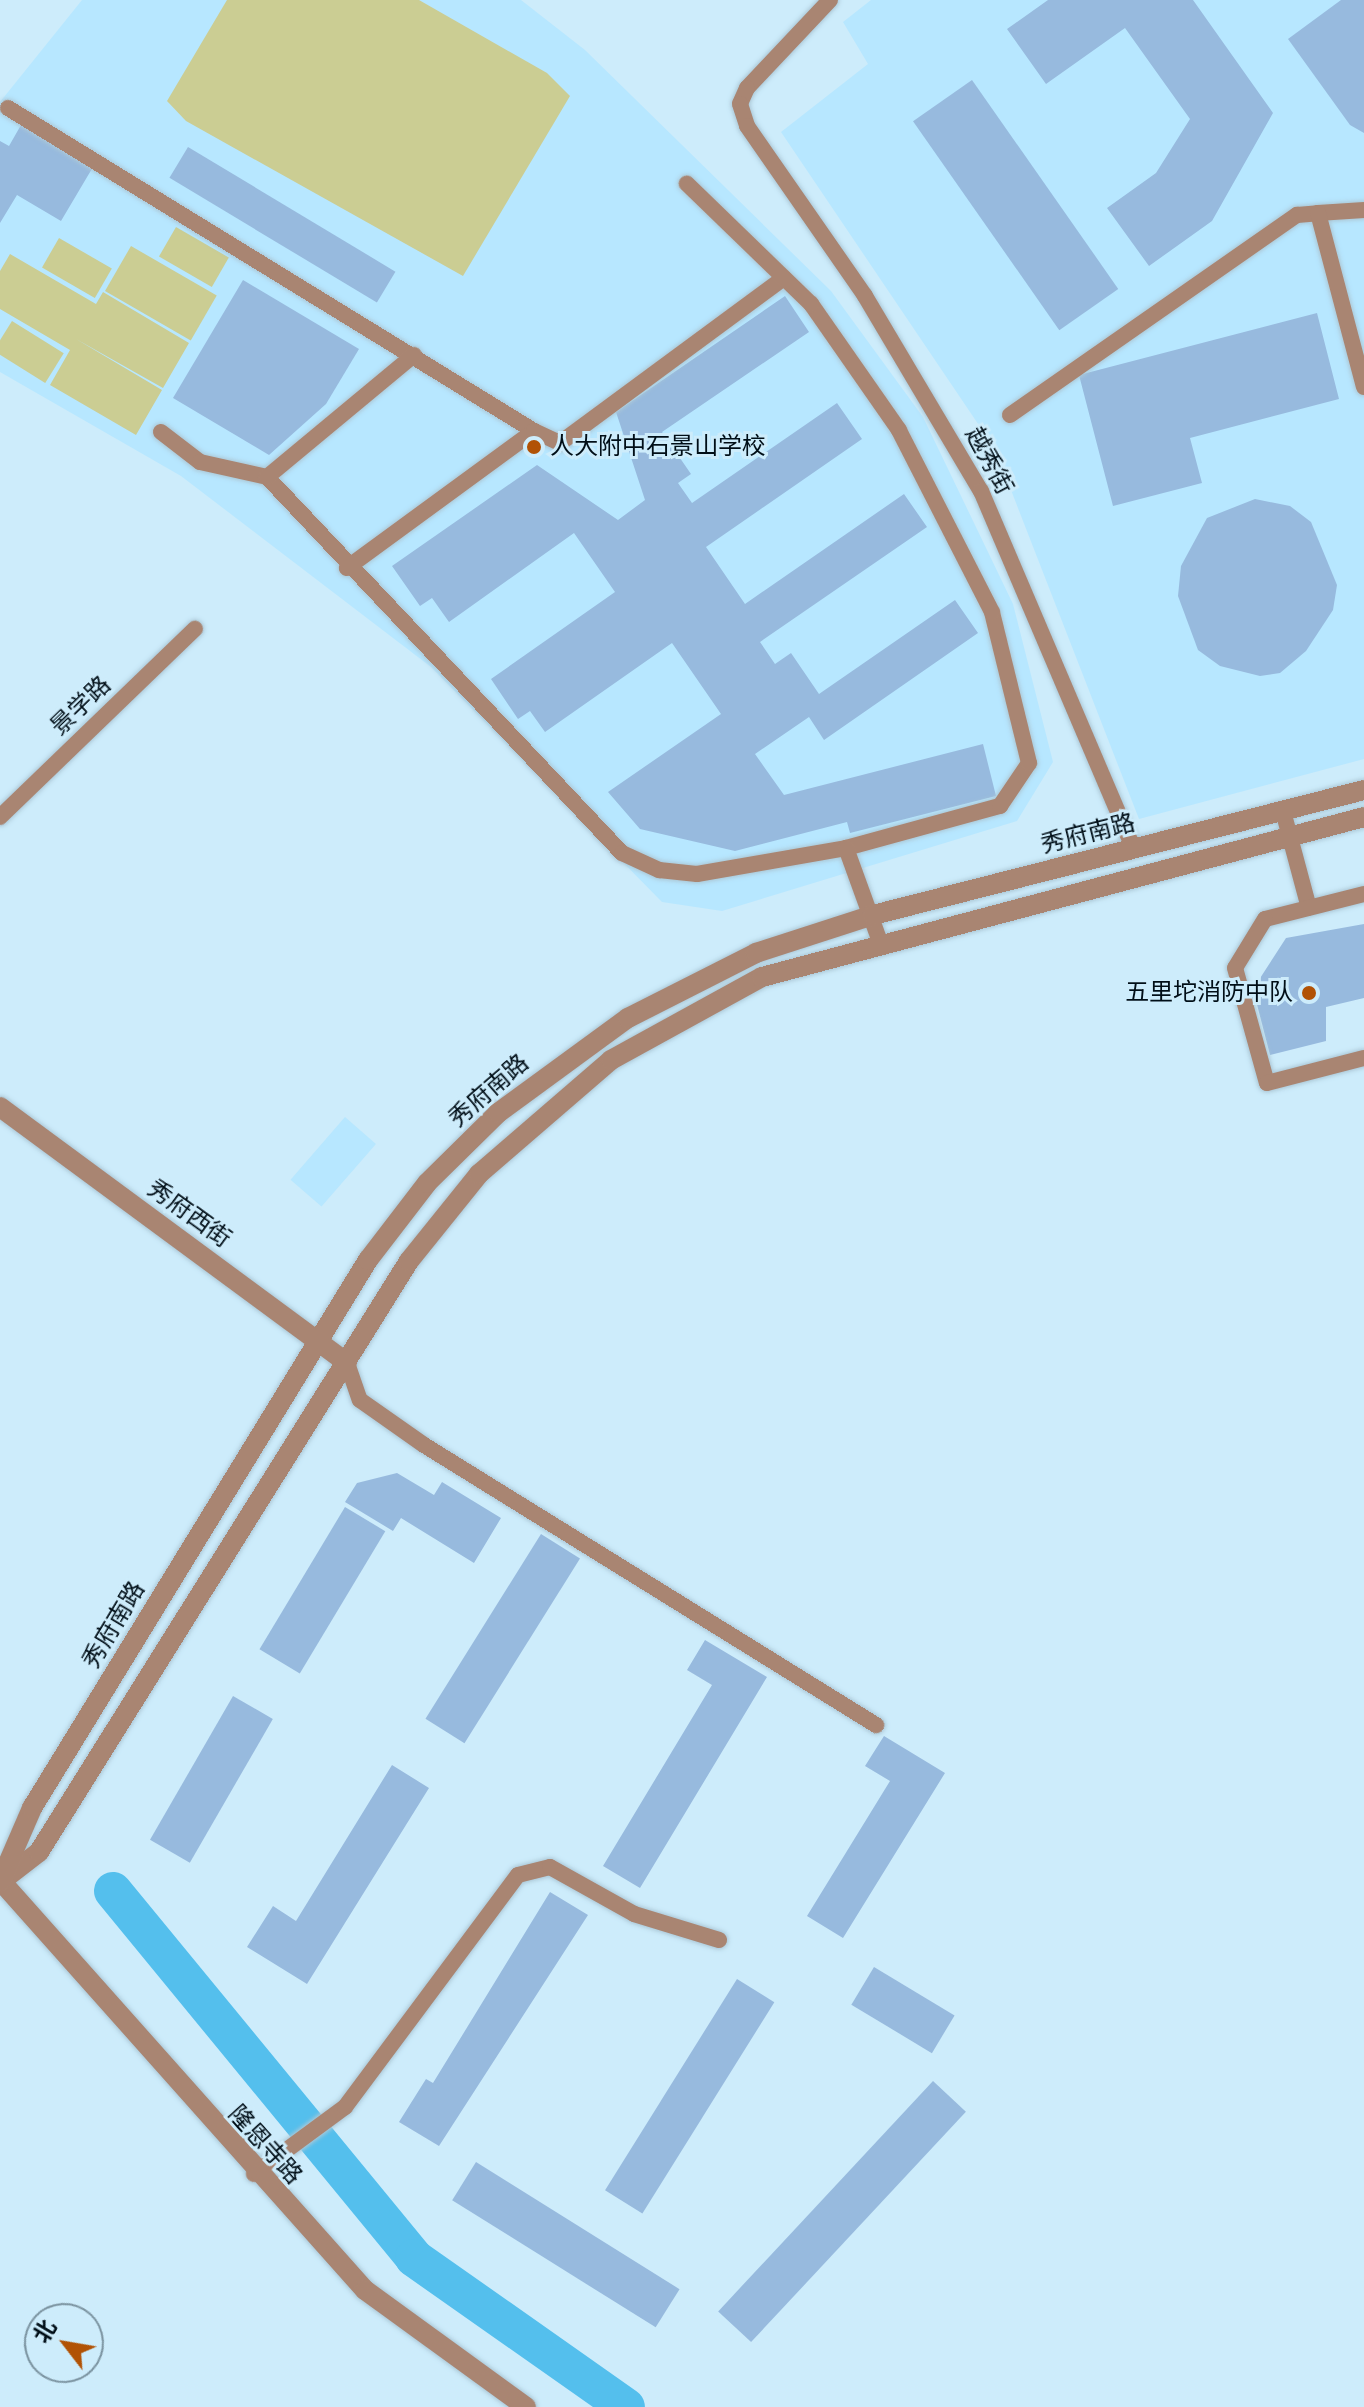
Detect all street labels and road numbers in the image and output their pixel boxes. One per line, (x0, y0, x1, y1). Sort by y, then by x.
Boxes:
street label: 越秀街 (959, 422, 1019, 500)
street label: 景学路 (45, 671, 117, 741)
street label: 秀府南路 (1038, 808, 1138, 860)
street label: 秀府南路 (443, 1049, 535, 1133)
street label: 秀府西街 (142, 1174, 236, 1254)
street label: 秀府南路 (77, 1576, 151, 1674)
street label: 隆恩寺路 (222, 2100, 308, 2190)

